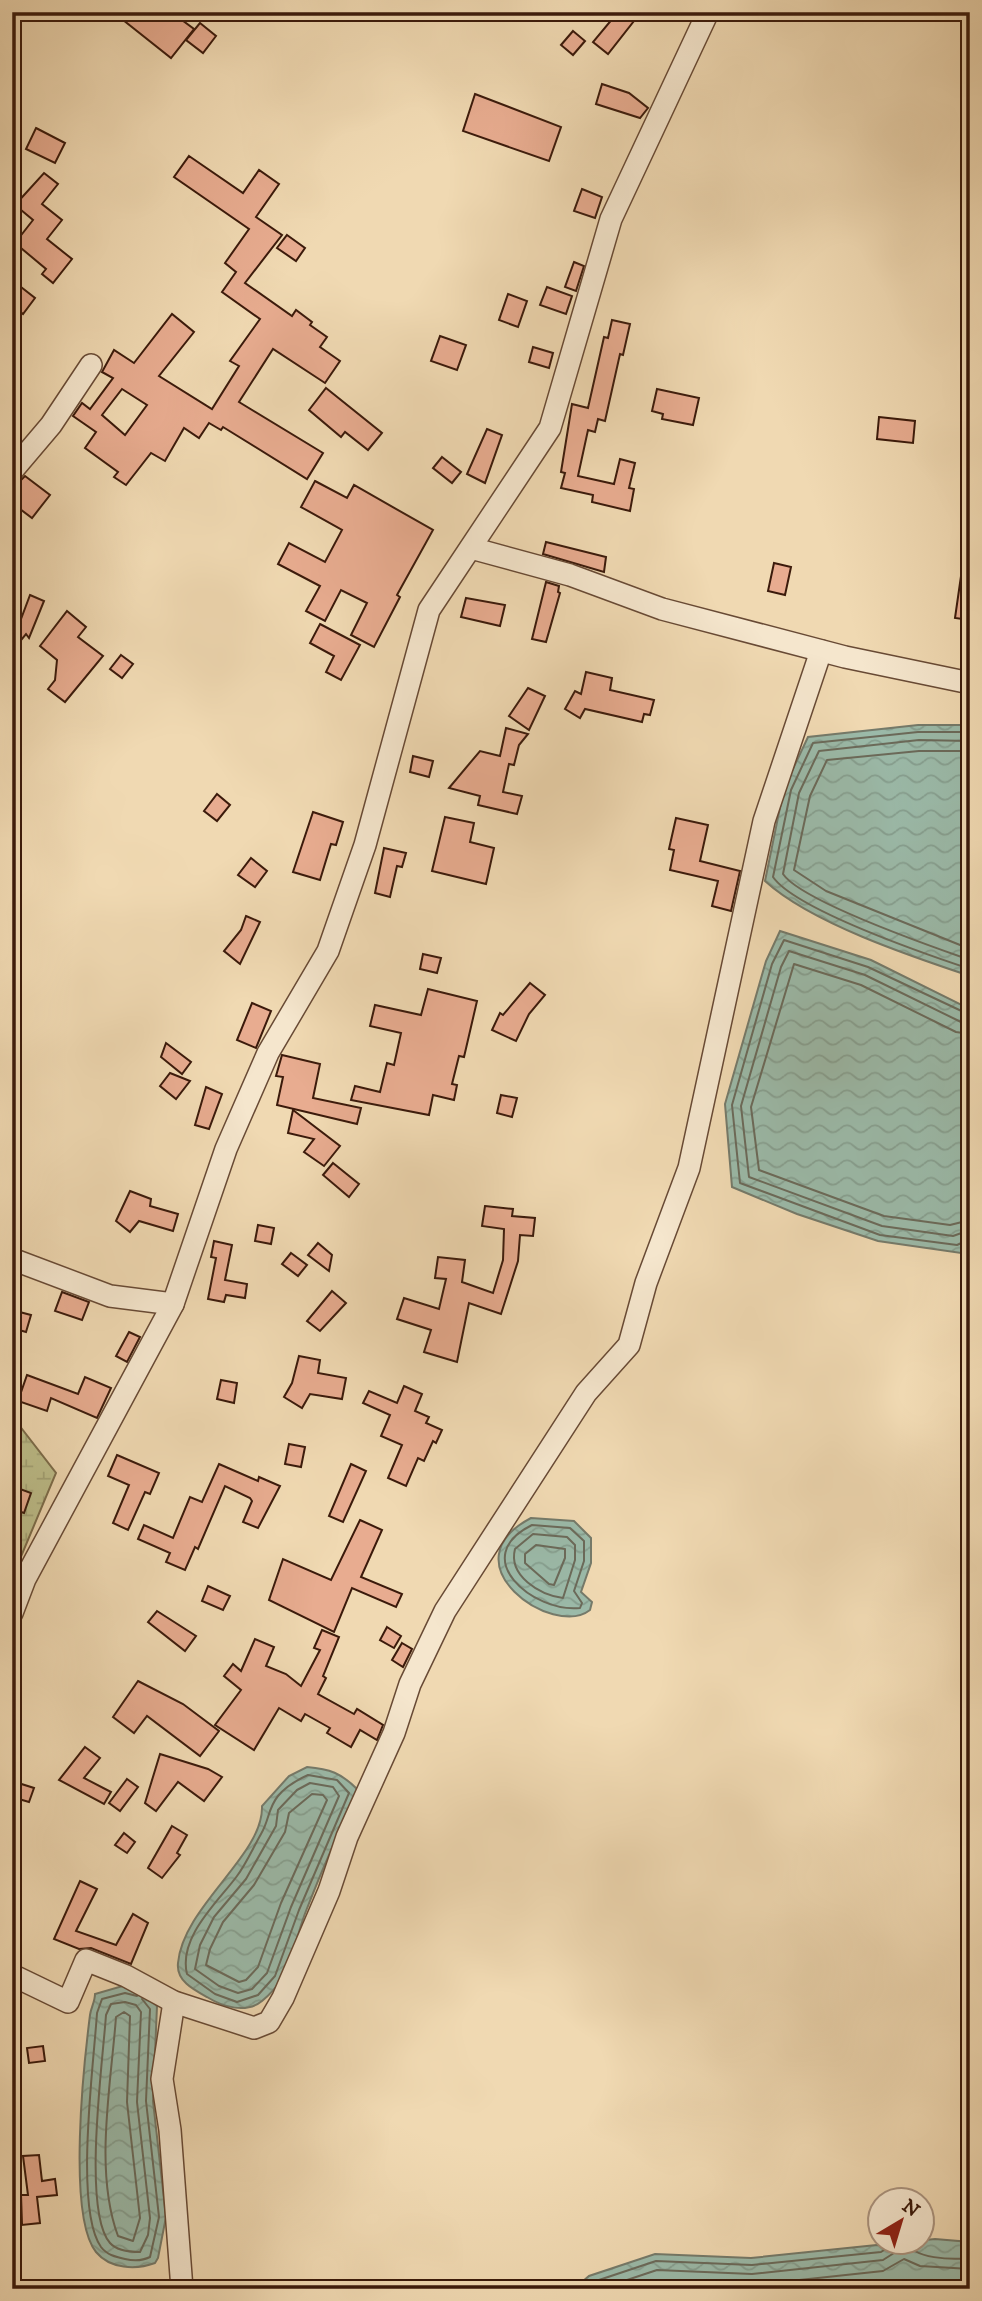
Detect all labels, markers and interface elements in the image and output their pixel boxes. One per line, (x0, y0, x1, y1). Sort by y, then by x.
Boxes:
north arrow (866, 2186, 936, 2256)
text: N (897, 2195, 924, 2223)

